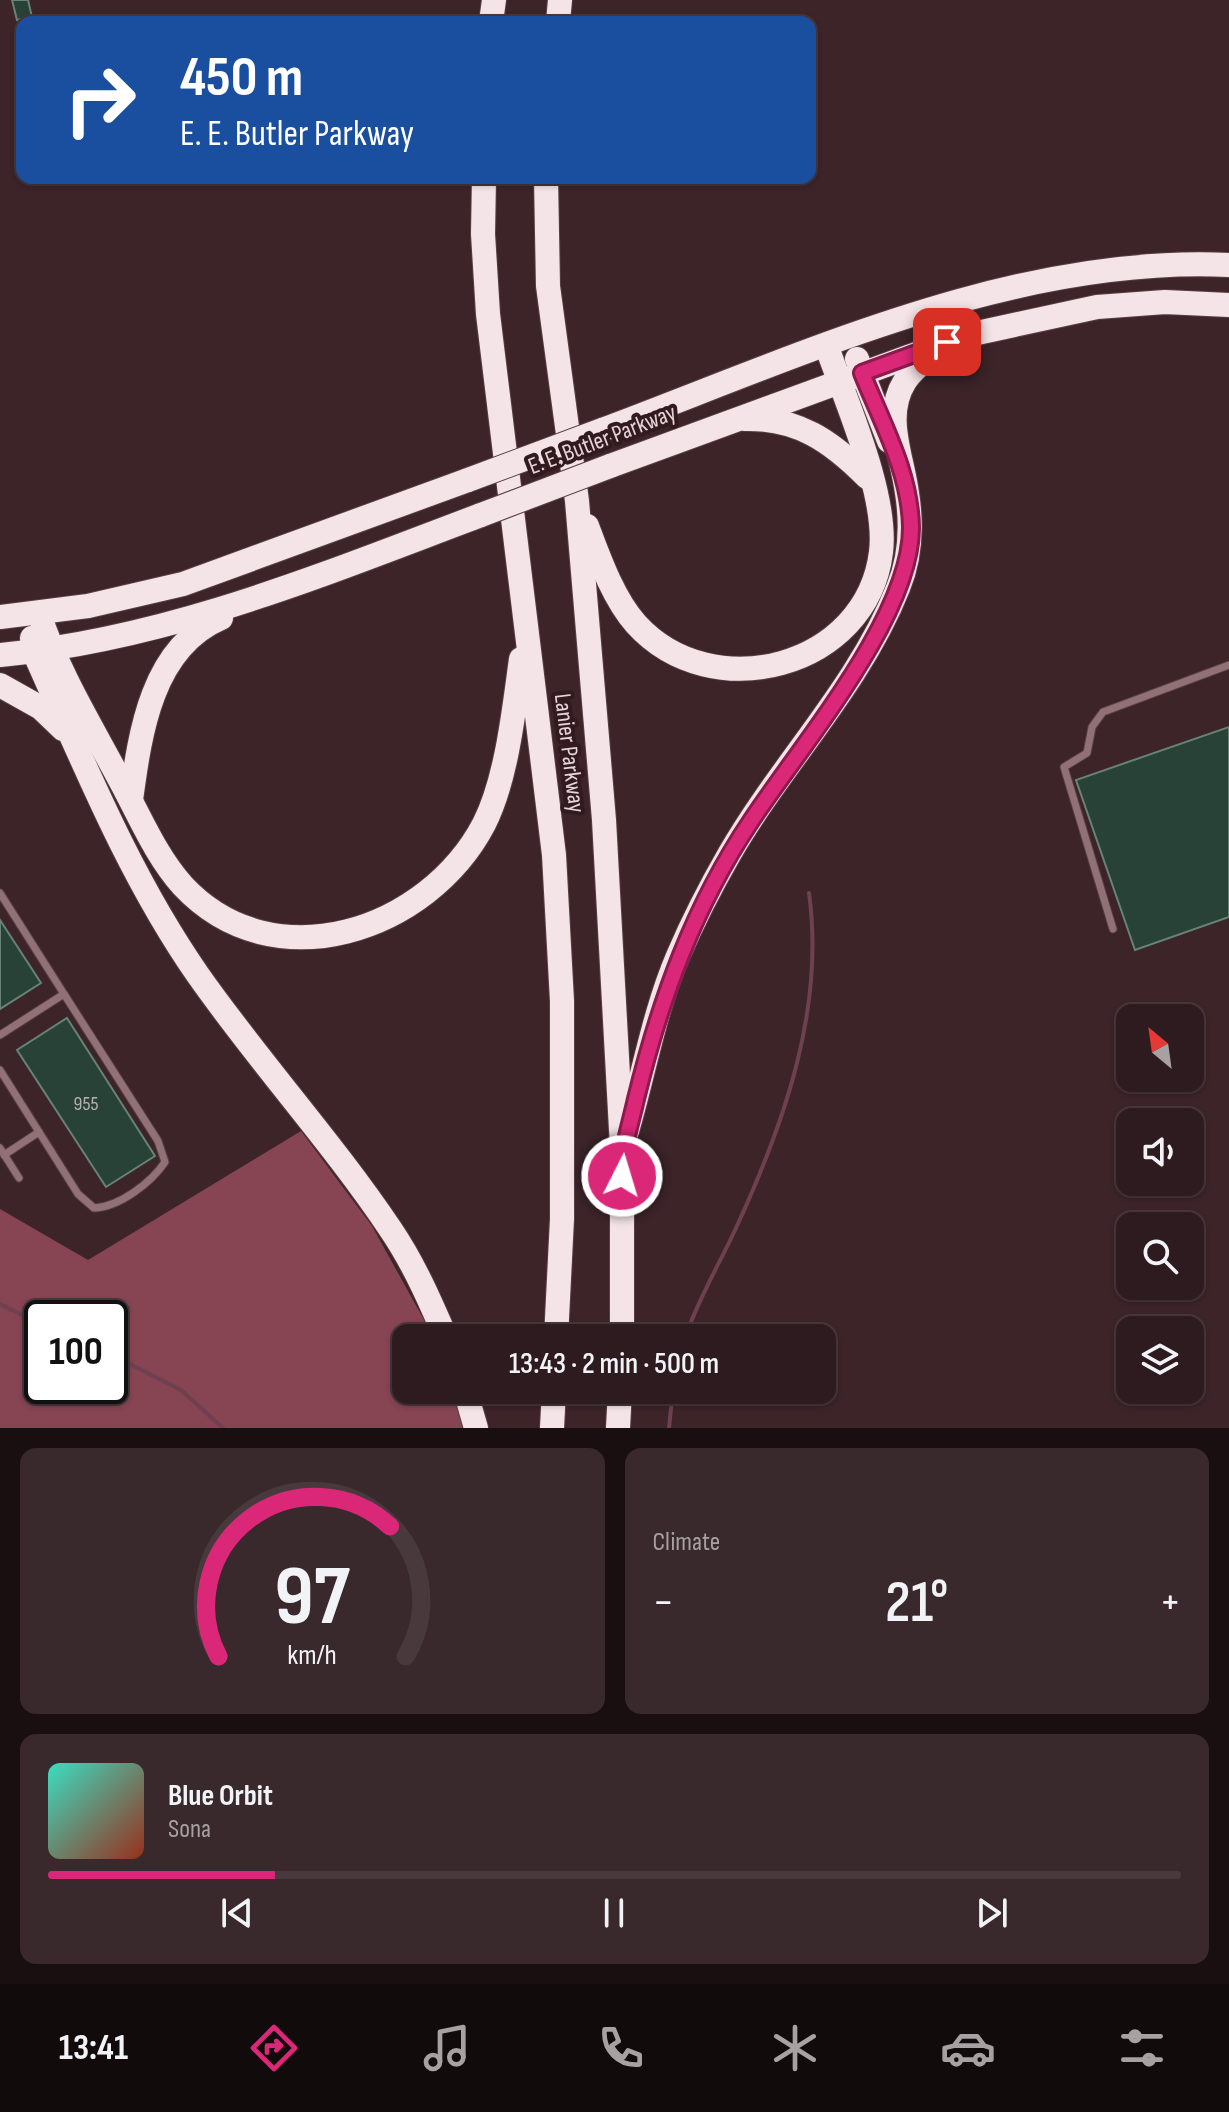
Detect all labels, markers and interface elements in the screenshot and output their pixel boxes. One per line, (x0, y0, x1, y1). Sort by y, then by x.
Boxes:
text: 450 m (180, 45, 303, 112)
icon: right (48, 48, 152, 152)
text: E. E. Butler Parkway (180, 113, 414, 156)
pin (913, 308, 981, 376)
icon: arrive (925, 320, 969, 364)
street label: E. E. Butler Parkway (524, 398, 680, 481)
street label: Lanier Parkway (548, 692, 591, 814)
north arrow (1116, 1004, 1204, 1092)
map controls (1116, 1004, 1204, 1404)
house number: 955 (74, 1092, 98, 1116)
button: sound (1116, 1108, 1204, 1196)
position arrow (580, 1134, 664, 1218)
button: search (1116, 1212, 1204, 1300)
speed limit sign: 100 (24, 1300, 128, 1404)
button: layers (1116, 1316, 1204, 1404)
text: 13:43 · 2 min · 500 m (509, 1346, 719, 1382)
text: Climate (653, 1527, 720, 1558)
text: 97 (274, 1548, 351, 1648)
text: 21° (885, 1567, 948, 1639)
text: − (653, 1576, 674, 1629)
text: + (1159, 1576, 1181, 1629)
text: km/h (288, 1638, 337, 1673)
text: Blue Orbit (168, 1778, 273, 1814)
text: Sona (168, 1814, 211, 1845)
icon: previous (215, 1891, 259, 1935)
icon: pause (592, 1891, 636, 1935)
icon: next (970, 1891, 1014, 1935)
icon: directions (246, 2020, 302, 2076)
icon: music (419, 2020, 475, 2076)
icon: phone (593, 2020, 649, 2076)
icon: climate (767, 2020, 823, 2076)
icon: car (940, 2020, 996, 2076)
icon: filters (1114, 2020, 1170, 2076)
text: 13:41 (59, 2027, 128, 2070)

